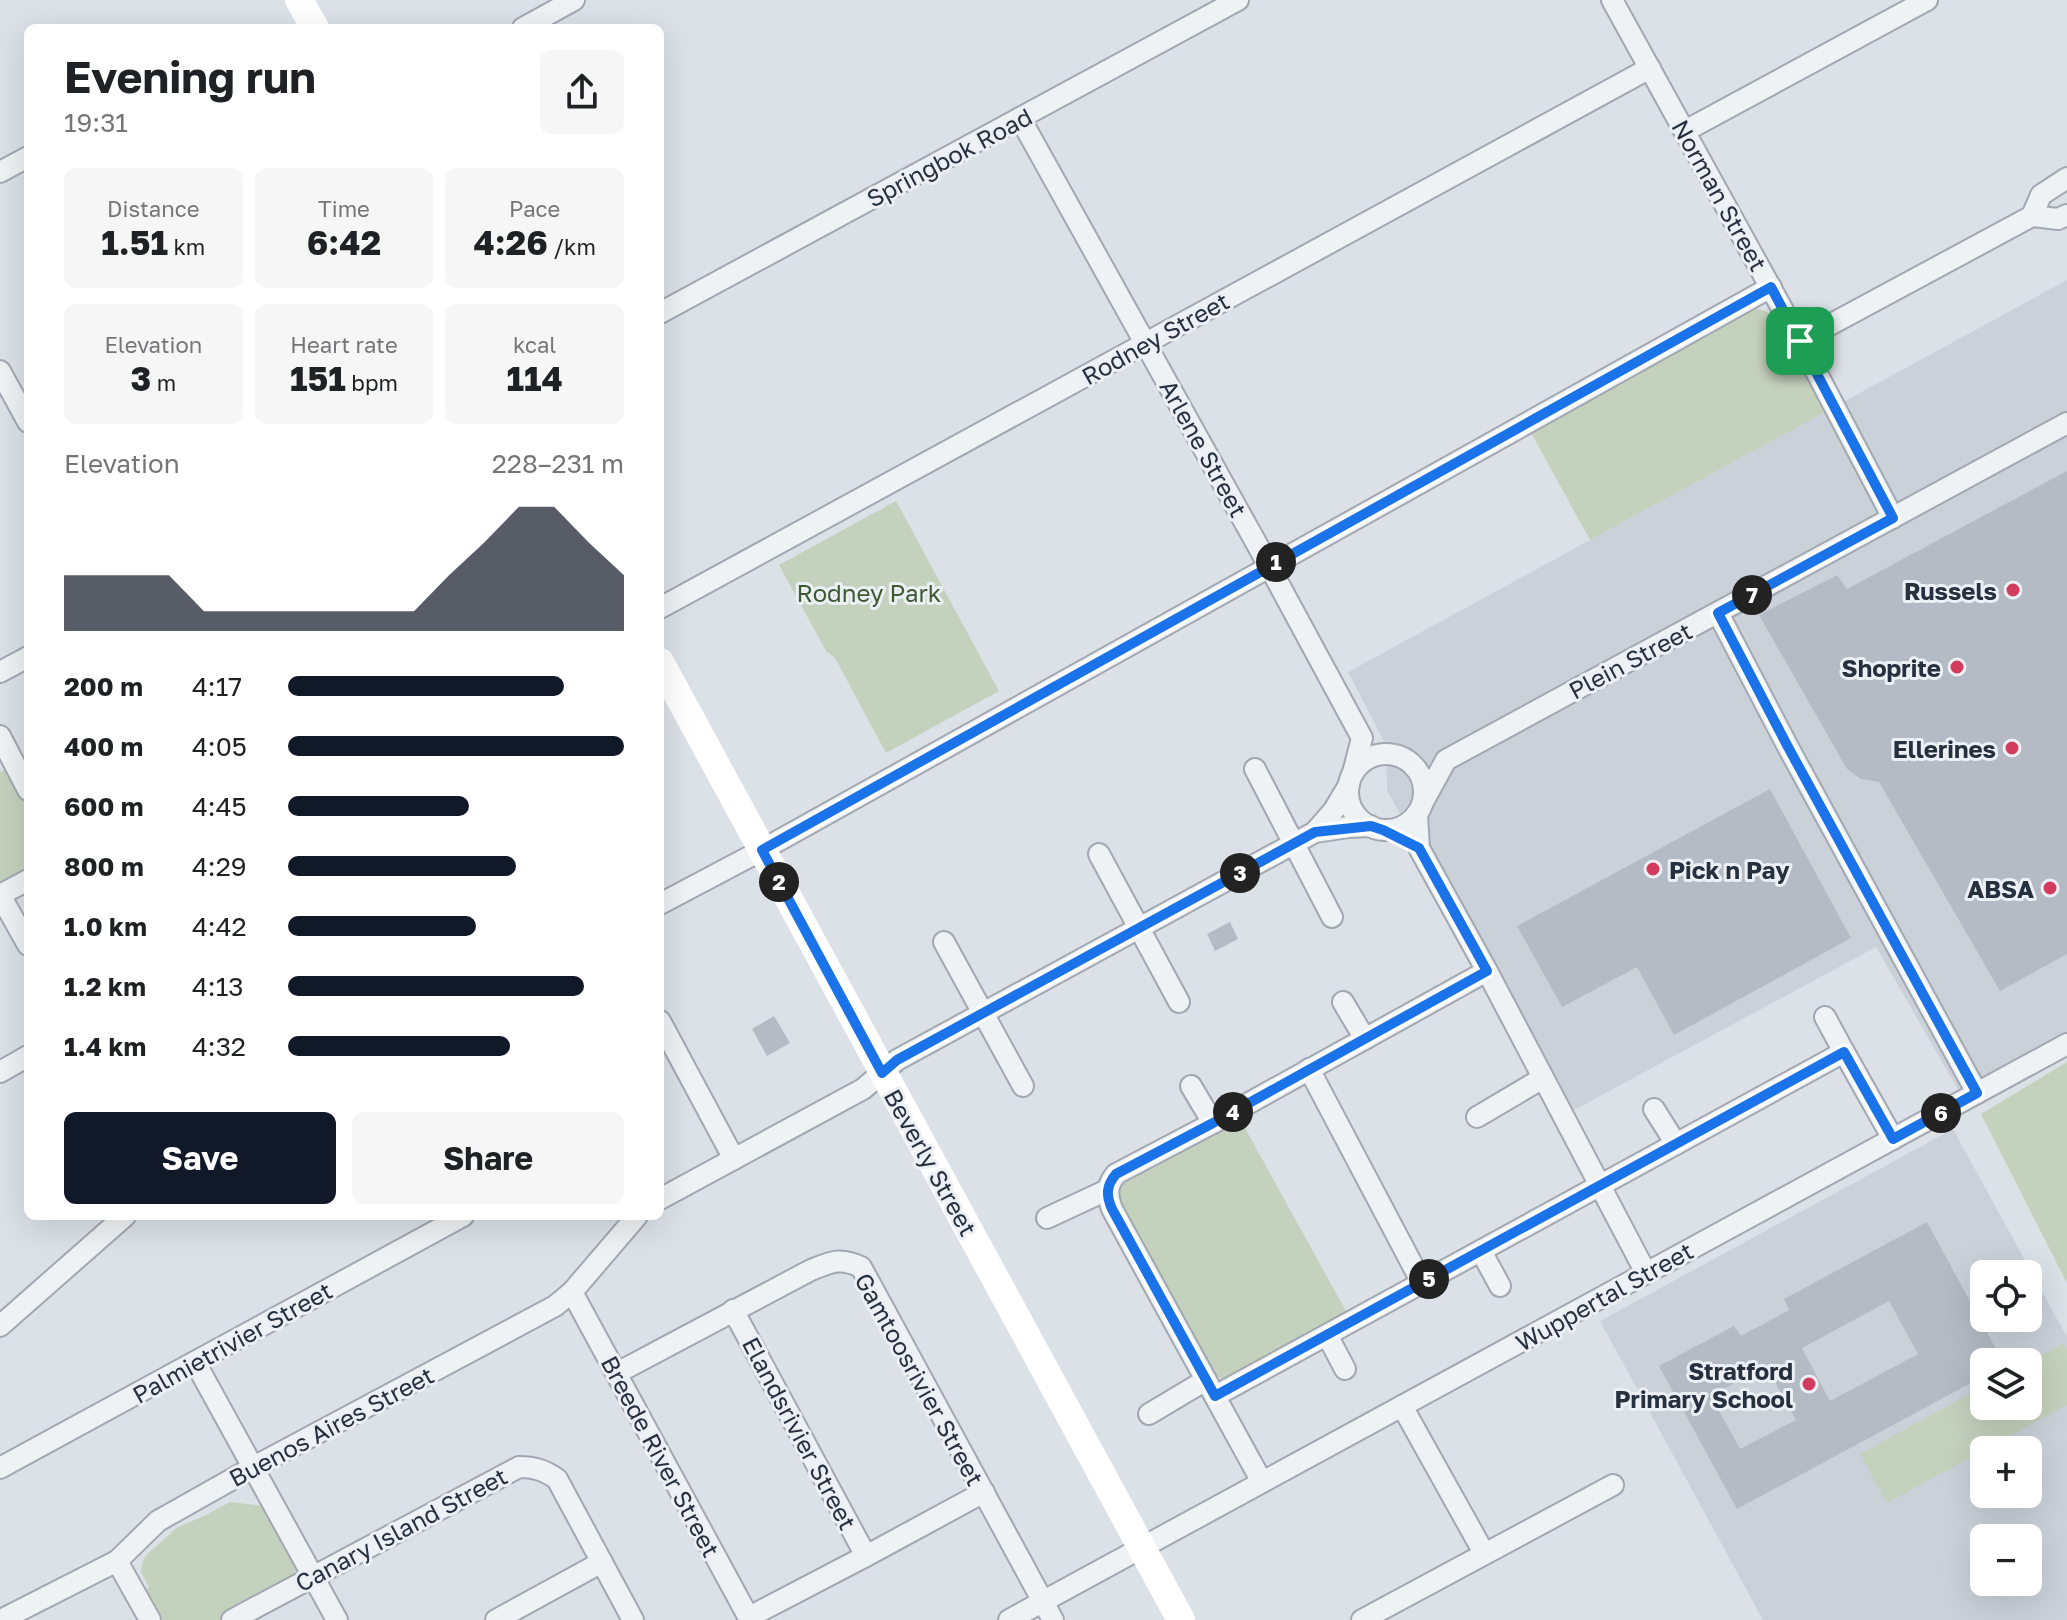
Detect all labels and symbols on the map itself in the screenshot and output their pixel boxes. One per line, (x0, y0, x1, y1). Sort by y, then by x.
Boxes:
street label: Springbok Road (861, 101, 1037, 213)
street label: Norman Street (1666, 114, 1774, 276)
street label: Rodney Street (1076, 286, 1234, 390)
pin (1766, 307, 1834, 375)
street label: Arlene Street (1154, 374, 1254, 522)
pin: 1 (1256, 542, 1296, 582)
pin: 7 (1732, 575, 1772, 615)
place label: Russels (1904, 576, 1997, 605)
park label: Rodney Park (797, 578, 941, 607)
marker: Russels (2004, 581, 2022, 599)
street label: Plein Street (1563, 615, 1697, 705)
place label: Shoprite (1842, 653, 1941, 682)
marker: Shoprite (1948, 658, 1966, 676)
place label: Ellerines (1893, 734, 1996, 763)
marker: Ellerines (2003, 739, 2021, 757)
pin: 3 (1220, 853, 1260, 893)
place label: Pick n Pay (1669, 855, 1790, 884)
marker: Pick n Pay (1644, 860, 1662, 878)
pin: 2 (759, 862, 799, 902)
place label: ABSA (1967, 874, 2034, 903)
marker: ABSA (2041, 879, 2059, 897)
street label: Beverly Street (879, 1083, 983, 1241)
pin: 4 (1213, 1092, 1253, 1132)
pin: 6 (1921, 1093, 1961, 1133)
street label: Wuppertal Street (1510, 1235, 1698, 1357)
pin: 5 (1409, 1259, 1449, 1299)
street label: Gamtoosrivier Street (849, 1268, 991, 1490)
street label: Palmietrivier Street (127, 1275, 337, 1409)
street label: Elandsrivier Street (737, 1332, 863, 1534)
street label: Breede River Street (596, 1350, 726, 1562)
place label: Stratford Primary School (1614, 1356, 1793, 1413)
street label: Buenos Aires Street (224, 1360, 438, 1492)
marker: Stratford Primary School (1800, 1375, 1818, 1393)
street label: Canary Island Street (290, 1461, 512, 1597)

